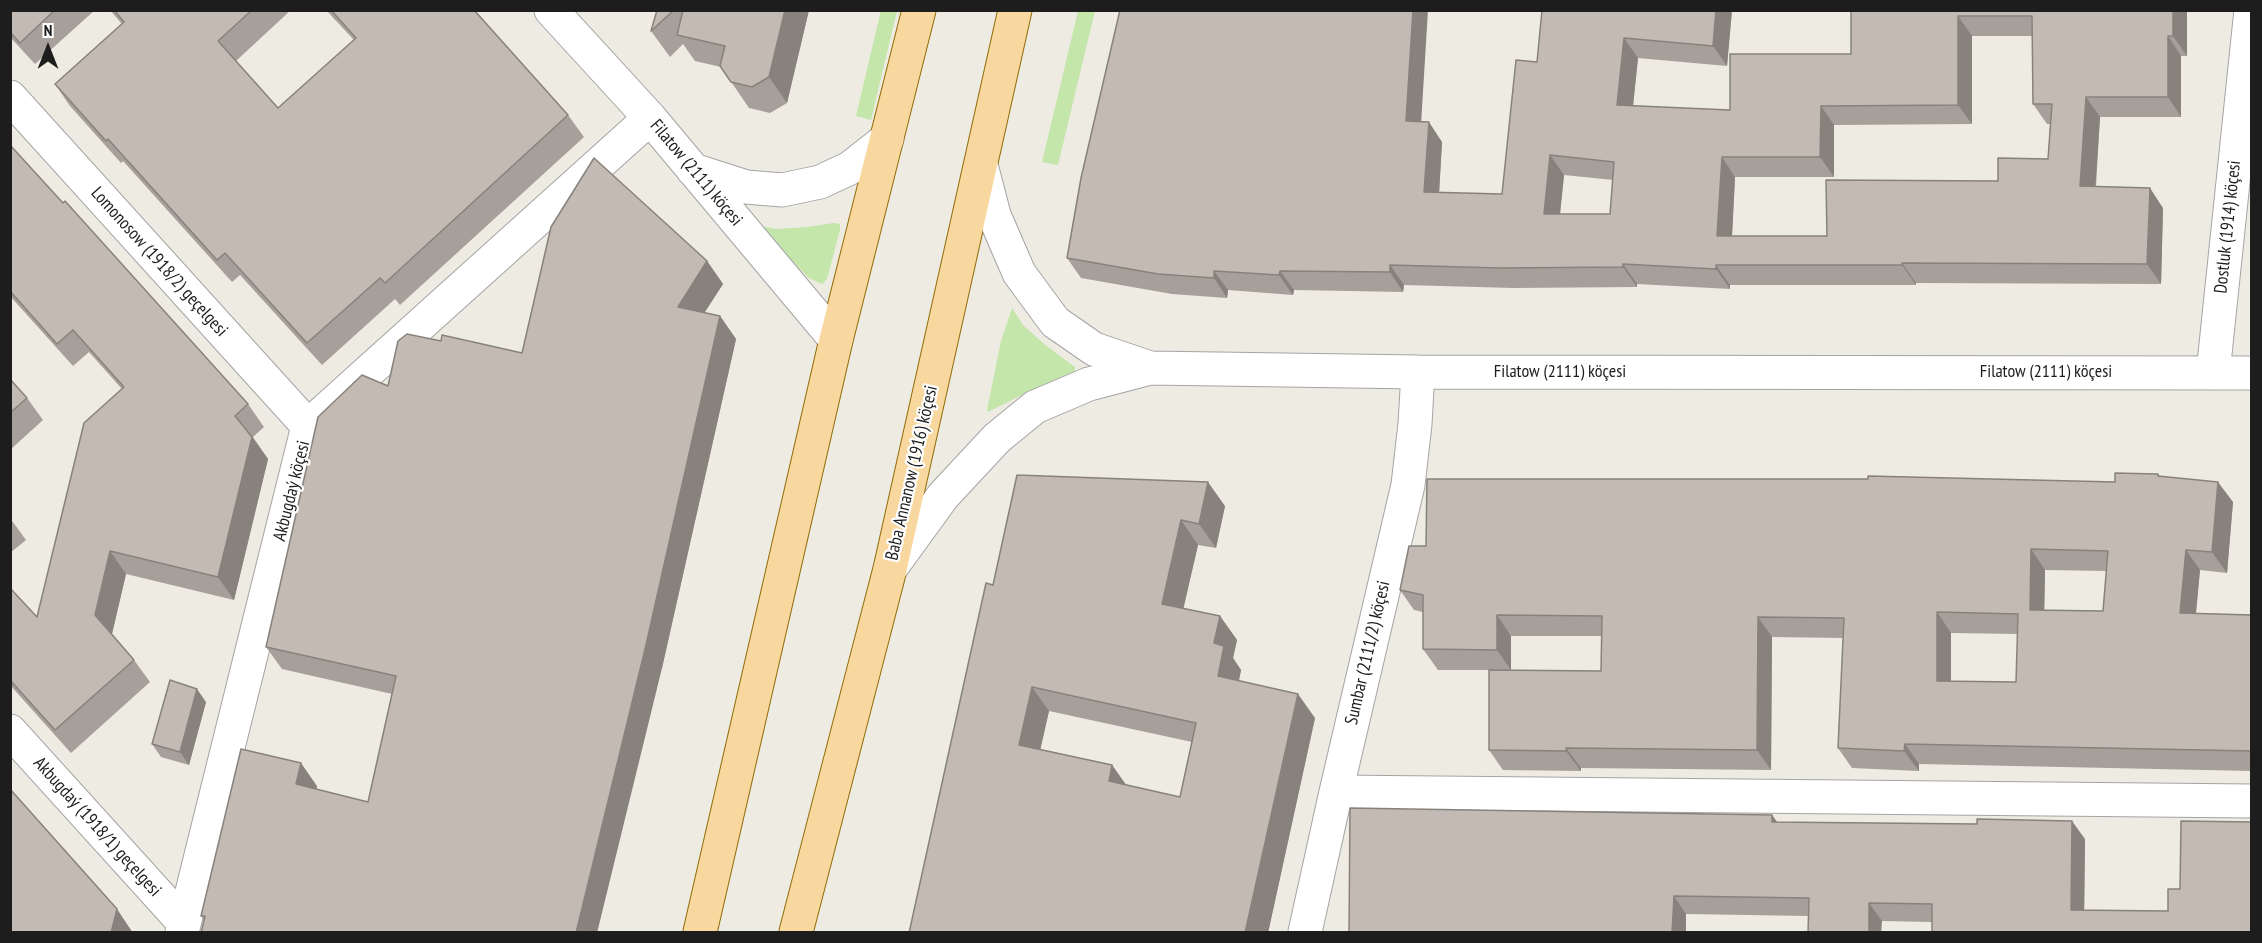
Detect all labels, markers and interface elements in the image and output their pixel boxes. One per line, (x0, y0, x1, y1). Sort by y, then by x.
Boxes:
north arrow (18, 18, 78, 78)
text: N (44, 20, 52, 40)
street label: Filatow (2111) köçesi (645, 115, 747, 231)
street label: Dostluk (1914) köçesi (2210, 159, 2246, 295)
street label: Lomonosow (1918/2) geçelgesi (86, 183, 232, 341)
street label: Filatow (2111) köçesi (1494, 361, 1626, 383)
street label: Filatow (2111) köçesi (1980, 361, 2112, 383)
street label: Baba Annanow (1916) köçesi (881, 384, 943, 562)
street label: Akbugdaý köçesi (269, 439, 315, 543)
street label: Sumbar (2111/2) köçesi (1341, 579, 1395, 727)
street label: Akbugdaý (1918/1) geçelgesi (29, 753, 165, 901)

